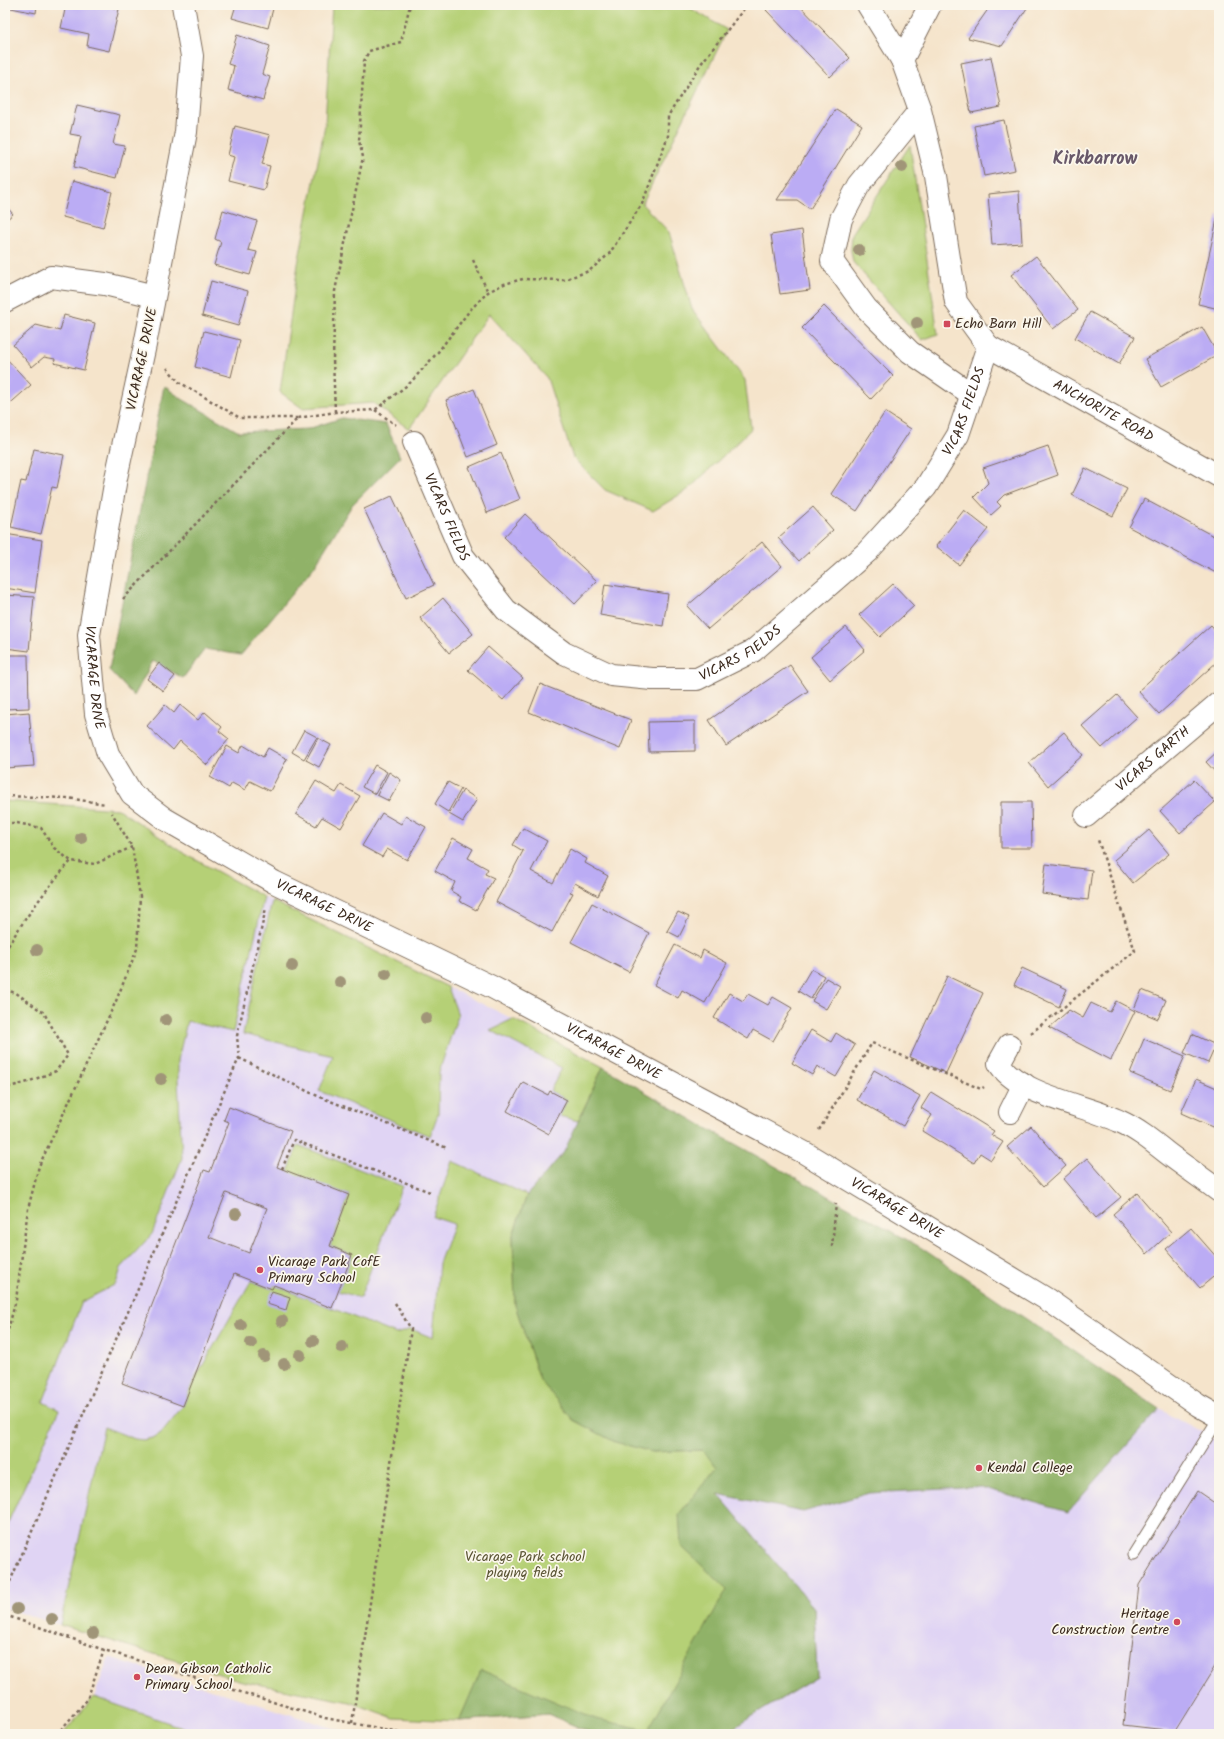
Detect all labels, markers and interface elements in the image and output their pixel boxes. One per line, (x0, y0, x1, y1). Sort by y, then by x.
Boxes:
district label: Kirkbarrow (1053, 145, 1137, 174)
street label: VICARAGE DRIVE (120, 305, 164, 413)
place label: Echo Barn Hill (955, 313, 1042, 335)
marker: Echo Barn Hill (942, 319, 952, 329)
street label: VICARS FIELDS (937, 364, 991, 460)
street label: ANCHORITE ROAD (1049, 374, 1158, 448)
street label: VICARS FIELDS (418, 470, 475, 567)
street label: VICARS FIELDS (695, 619, 787, 687)
street label: VICARAGE DRIVE (78, 623, 111, 733)
street label: VICARS GARTH (1111, 721, 1195, 797)
street label: VICARAGE DRIVE (272, 873, 377, 939)
street label: VICARAGE DRIVE (562, 1017, 666, 1086)
street label: VICARAGE DRIVE (846, 1172, 948, 1246)
place label: Vicarage Park CofE Primary School (268, 1251, 381, 1289)
marker: Vicarage Park CofE Primary School (255, 1265, 265, 1275)
place label: Kendal College (987, 1457, 1073, 1479)
marker: Kendal College (974, 1463, 984, 1473)
park label: Vicarage Park school playing fields (465, 1546, 586, 1584)
place label: Heritage Construction Centre (1051, 1603, 1170, 1641)
marker: Heritage Construction Centre (1172, 1617, 1182, 1627)
place label: Dean Gibson Catholic Primary School (145, 1658, 272, 1696)
marker: Dean Gibson Catholic Primary School (132, 1672, 142, 1682)

